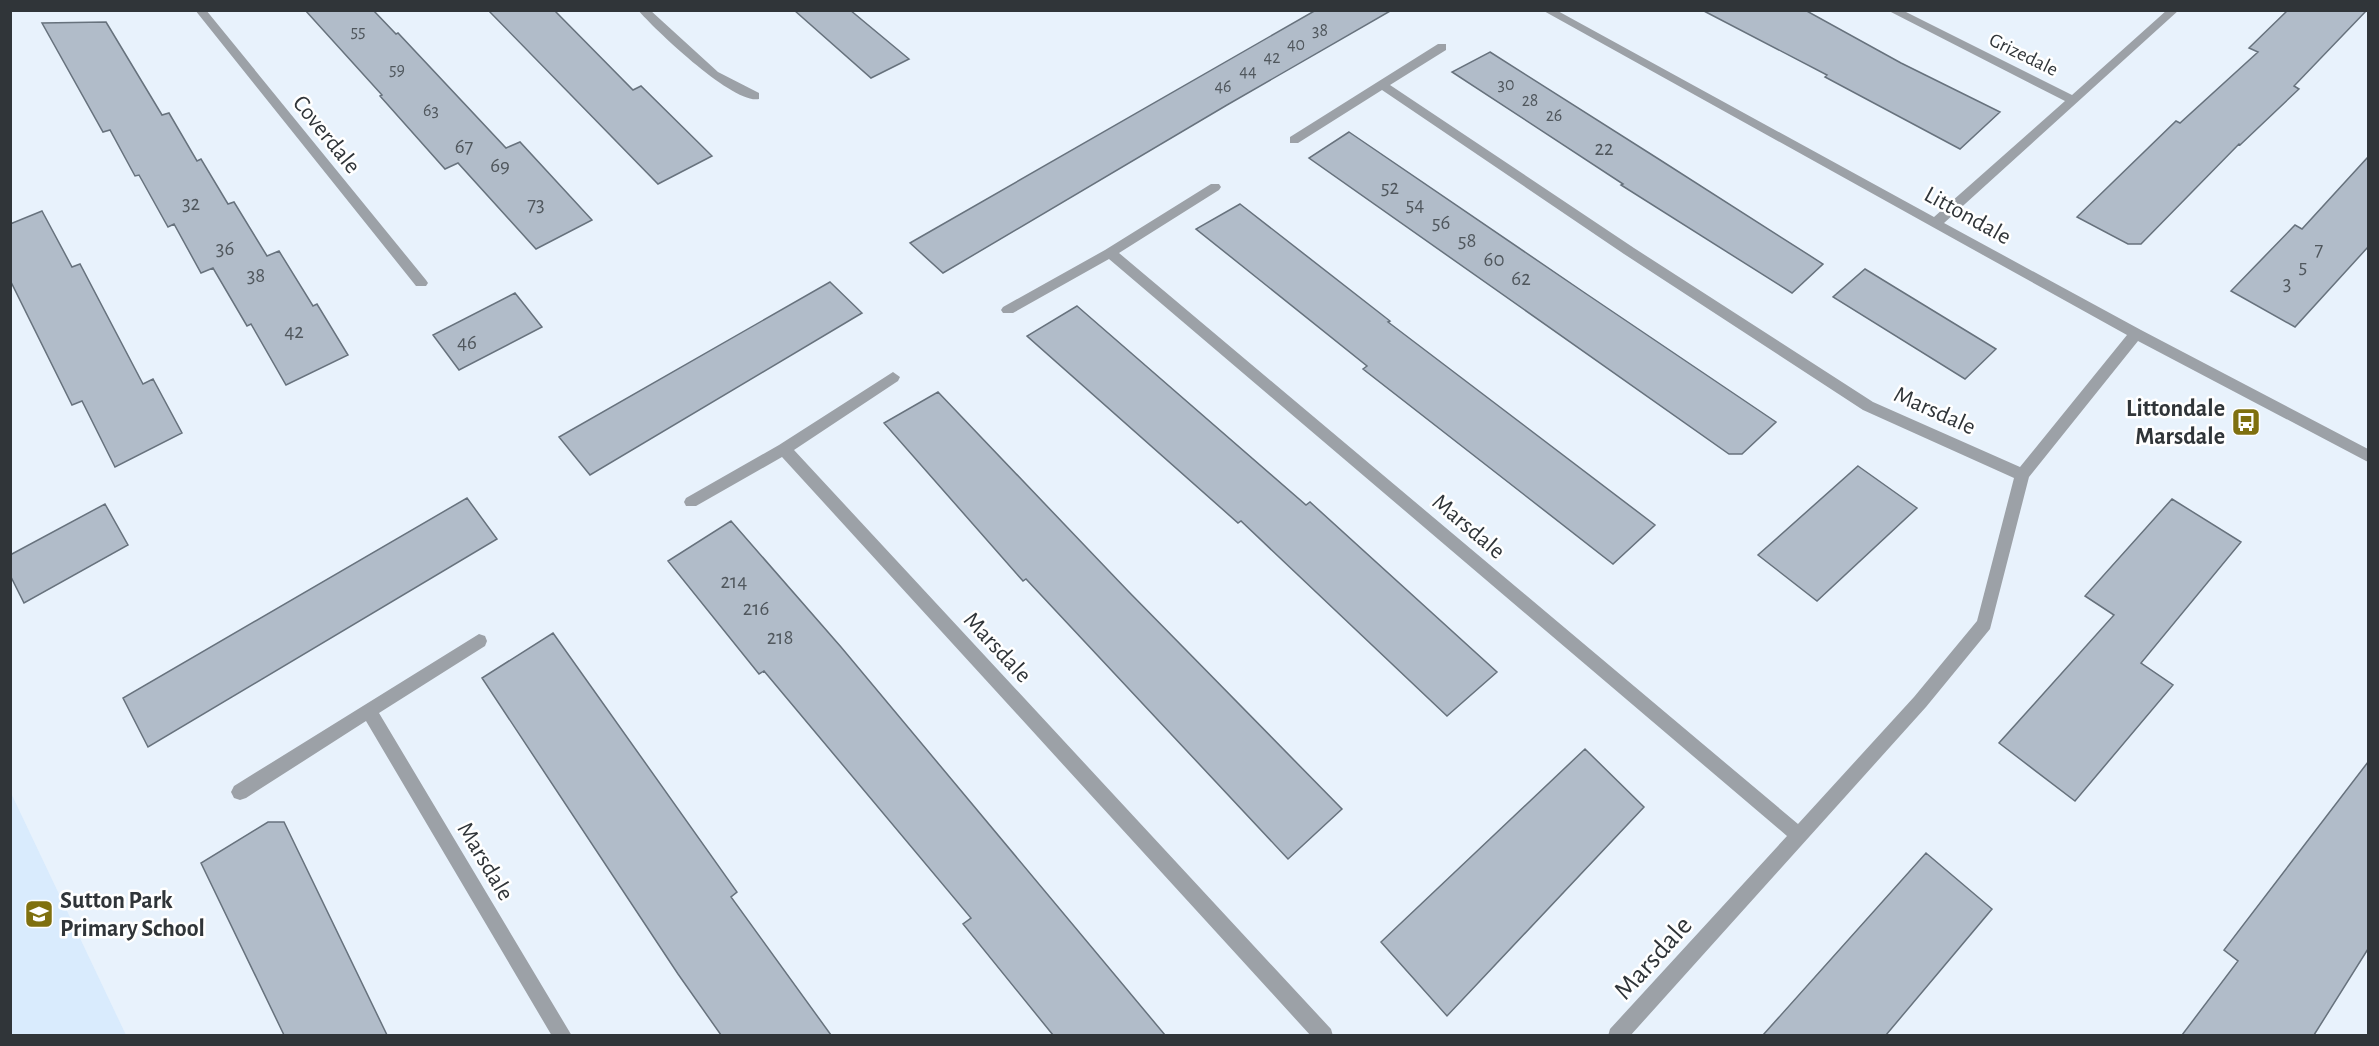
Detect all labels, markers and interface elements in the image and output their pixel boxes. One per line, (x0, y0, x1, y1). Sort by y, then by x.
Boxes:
house number: 38 (1312, 22, 1328, 40)
house number: 55 (350, 23, 366, 41)
street label: Grizedale (1986, 30, 2061, 80)
house number: 40 (1287, 36, 1305, 54)
house number: 42 (1264, 49, 1280, 67)
house number: 59 (389, 61, 405, 79)
house number: 44 (1239, 63, 1257, 81)
house number: 30 (1498, 76, 1514, 94)
house number: 46 (1214, 78, 1232, 96)
street label: Coverdale (288, 91, 365, 178)
house number: 28 (1522, 92, 1538, 110)
house number: 63 (423, 102, 439, 120)
house number: 26 (1546, 107, 1562, 125)
house number: 67 (455, 136, 474, 157)
house number: 22 (1594, 138, 1614, 159)
house number: 69 (490, 155, 510, 176)
house number: 52 (1381, 177, 1399, 198)
street label: Littondale (1920, 182, 2015, 249)
house number: 32 (182, 193, 200, 214)
house number: 73 (527, 194, 545, 215)
house number: 54 (1406, 194, 1424, 215)
house number: 56 (1432, 212, 1450, 233)
house number: 58 (1458, 230, 1476, 251)
house number: 36 (216, 238, 234, 259)
house number: 7 (2315, 239, 2324, 260)
house number: 60 (1484, 249, 1504, 270)
house number: 5 (2299, 256, 2307, 277)
house number: 38 (247, 265, 265, 286)
house number: 62 (1511, 268, 1531, 289)
house number: 3 (2283, 273, 2291, 294)
house number: 42 (284, 321, 304, 342)
house number: 46 (457, 332, 477, 353)
street label: Marsdale (1890, 382, 1979, 440)
place label: Littondale Marsdale (2126, 397, 2225, 449)
bus stop icon: Littondale Marsdale (2230, 406, 2262, 438)
street label: Marsdale (1427, 490, 1509, 564)
house number: 214 (721, 571, 747, 592)
house number: 216 (743, 598, 769, 619)
street label: Marsdale (959, 608, 1036, 688)
house number: 218 (767, 627, 793, 648)
street label: Marsdale (453, 818, 518, 905)
place label: Sutton Park Primary School (60, 889, 205, 941)
school or university icon: Sutton Park Primary School (23, 898, 55, 930)
street label: Marsdale (1609, 911, 1698, 1005)

